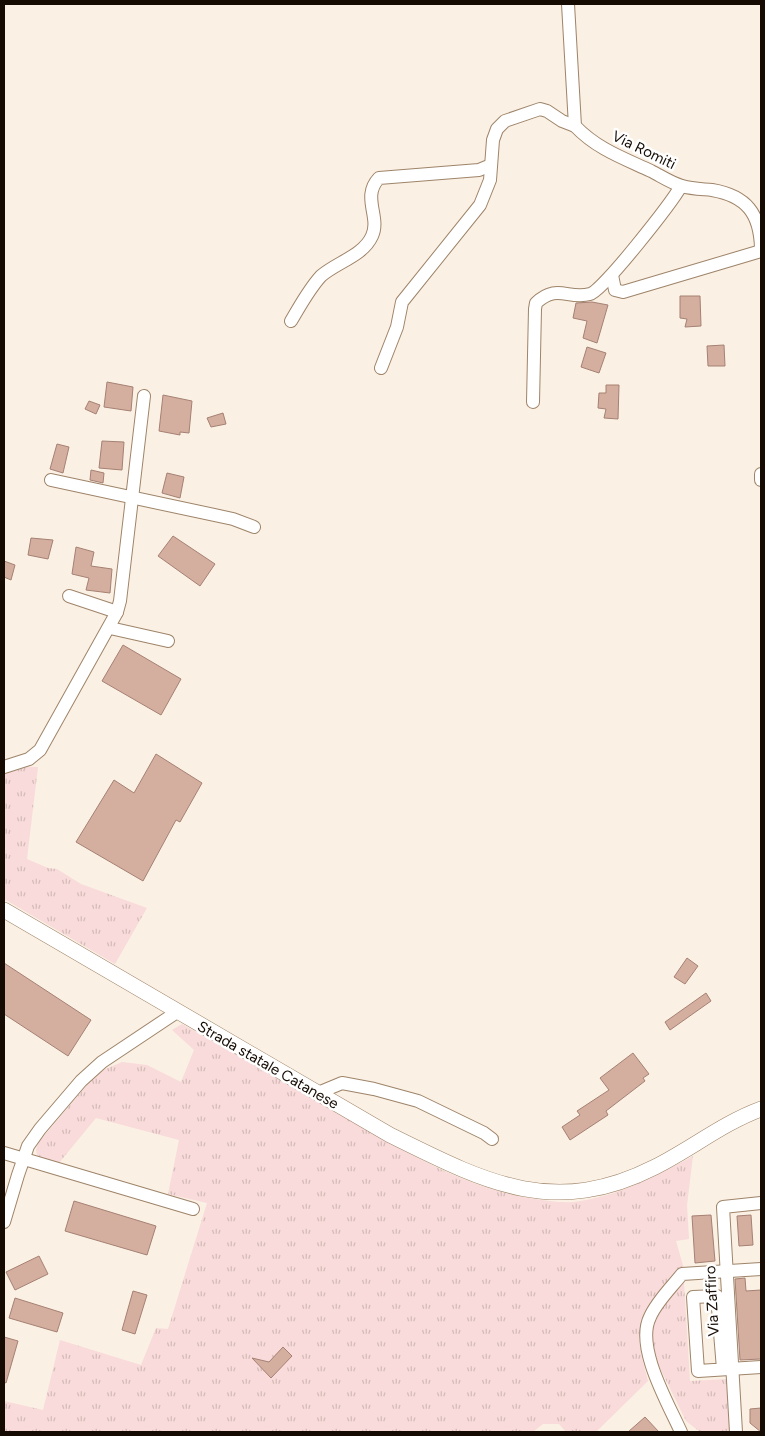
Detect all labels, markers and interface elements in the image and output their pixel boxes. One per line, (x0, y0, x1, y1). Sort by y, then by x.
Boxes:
street label: Via Romiti (609, 127, 679, 173)
street label: Strada statale Catanese (194, 1017, 342, 1113)
street label: Via Zaffiro (701, 1265, 723, 1337)

